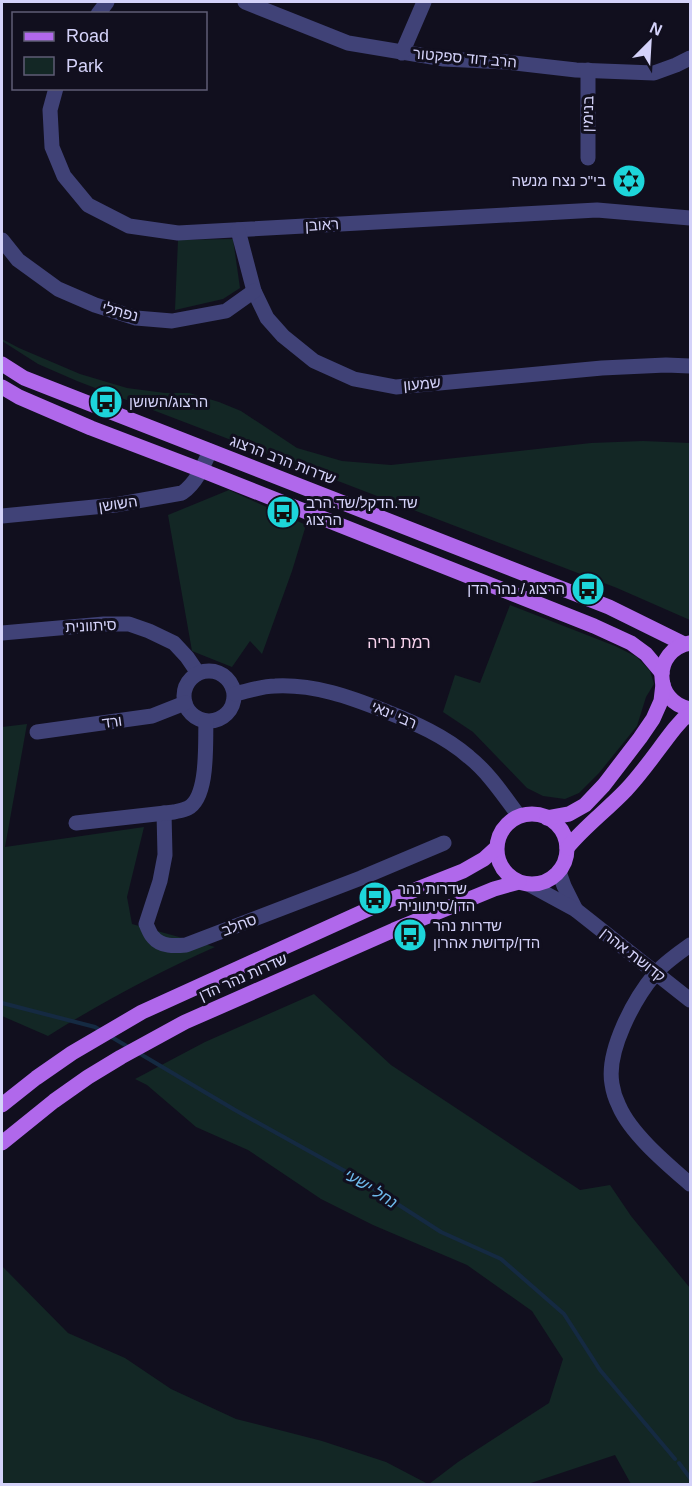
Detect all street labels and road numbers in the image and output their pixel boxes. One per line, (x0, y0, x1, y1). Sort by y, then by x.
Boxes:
street label: הרב דוד ספקטור (412, 44, 518, 71)
street label: בנימין (579, 96, 596, 132)
street label: ראובן (304, 215, 339, 234)
street label: נפתלי (100, 299, 140, 325)
street label: שמעון (402, 373, 441, 394)
street label: שדרות הרב הרצוג (228, 432, 338, 488)
street label: השושן (97, 492, 139, 515)
street label: סיתוונית (65, 616, 117, 635)
street label: רבי ינאי (369, 697, 419, 732)
street label: ורד (101, 712, 123, 731)
street label: סחלב (219, 910, 259, 939)
street label: קדושת אהרן (598, 924, 669, 985)
street label: שדרות נהר הדן (196, 949, 290, 1004)

